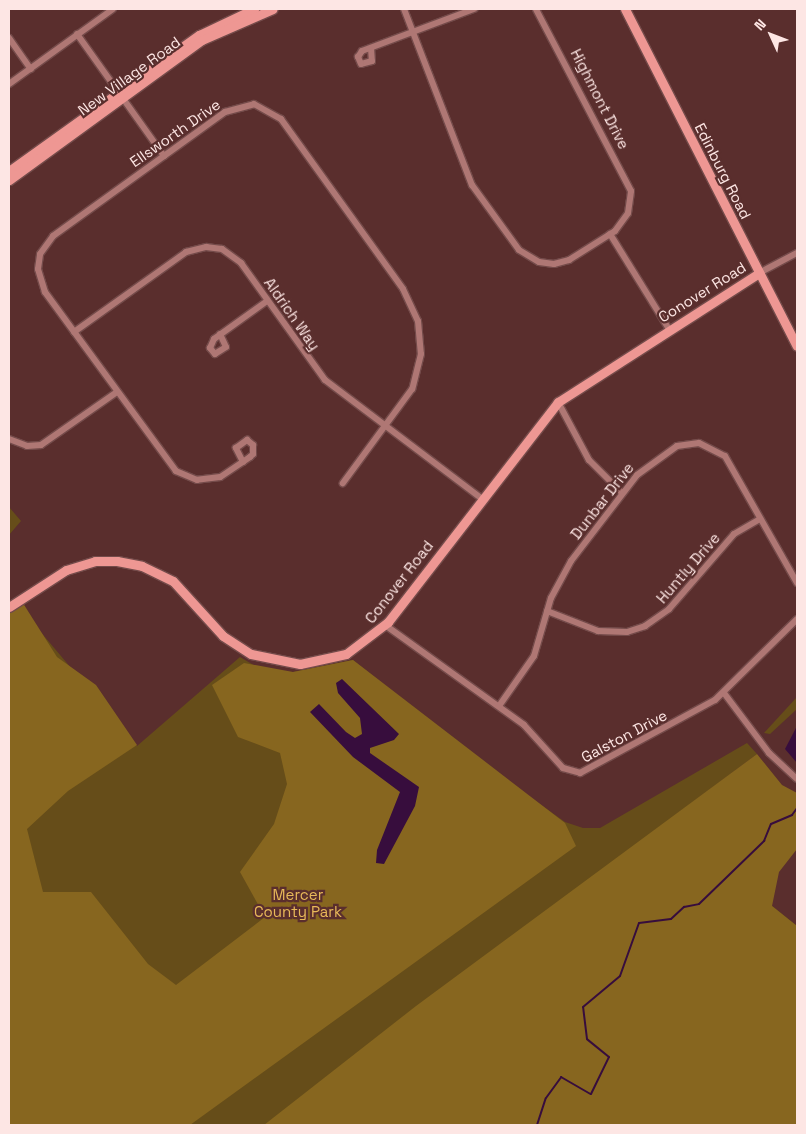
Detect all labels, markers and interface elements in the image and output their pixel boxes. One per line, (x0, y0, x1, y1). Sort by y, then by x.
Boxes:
north arrow (746, 10, 796, 60)
text: N (750, 15, 770, 34)
street label: New Village Road (74, 33, 184, 119)
street label: Highmont Drive (567, 46, 633, 152)
street label: Ellsworth Drive (126, 95, 224, 171)
street label: Edinburg Road (691, 120, 755, 222)
street label: Conover Road (655, 258, 749, 326)
street label: Aldrich Way (260, 274, 324, 354)
street label: Dunbar Drive (567, 459, 637, 543)
street label: Huntly Drive (652, 529, 724, 607)
street label: Conover Road (361, 537, 437, 627)
street label: Galston Drive (578, 706, 670, 766)
park label: Mercer County Park (254, 885, 342, 920)

